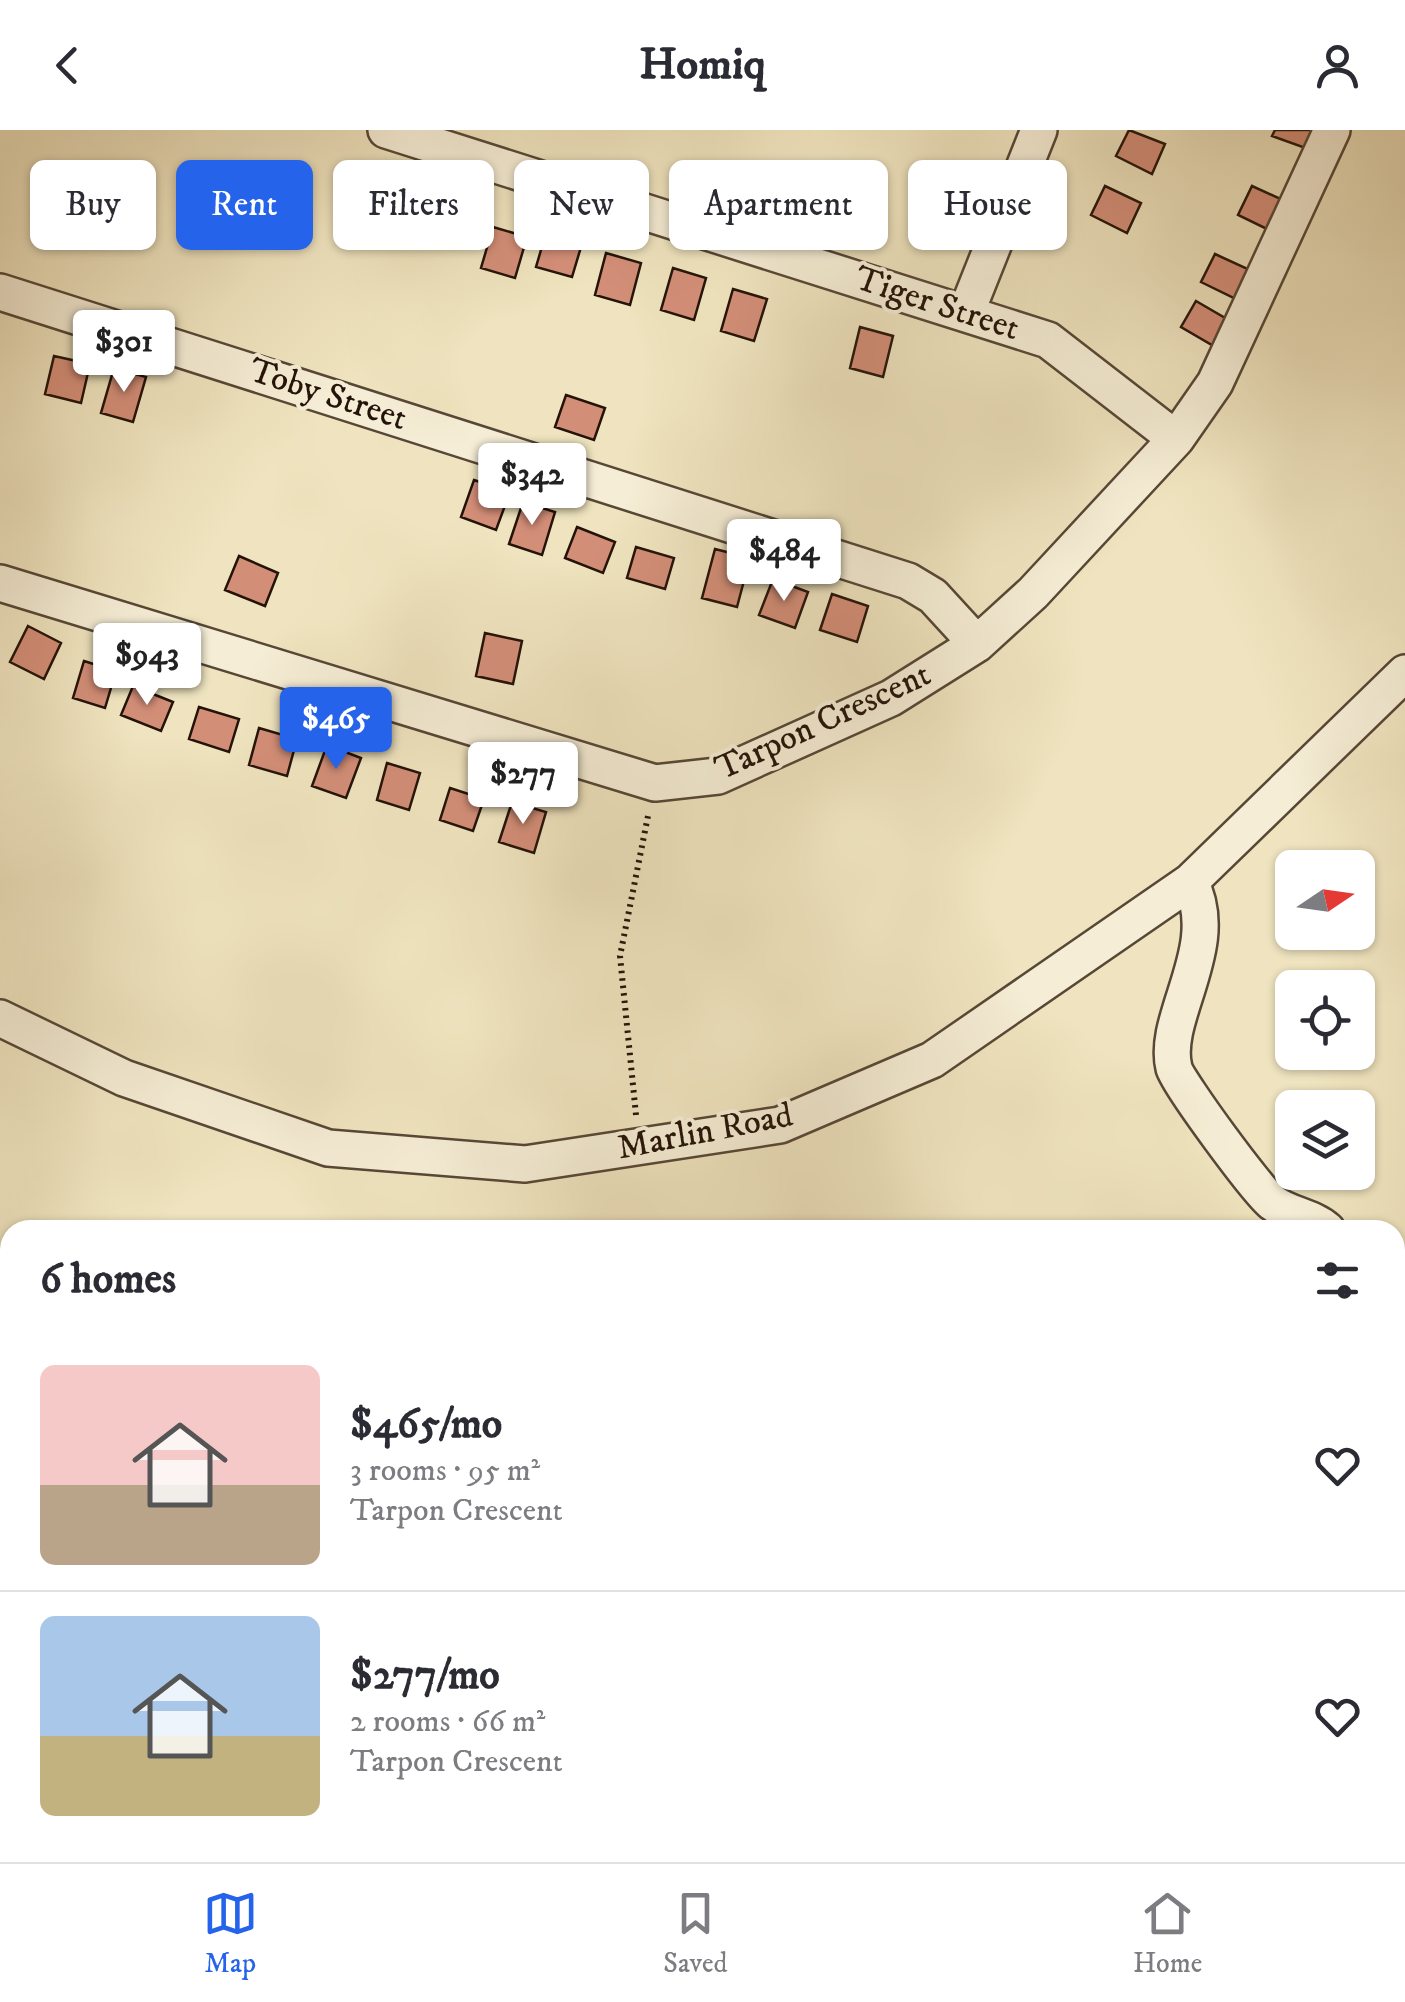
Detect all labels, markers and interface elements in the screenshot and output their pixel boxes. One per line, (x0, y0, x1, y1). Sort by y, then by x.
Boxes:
text: Homiq (639, 37, 766, 93)
icon: back (40, 38, 95, 93)
icon: person (1310, 38, 1365, 93)
chip: Buy (30, 160, 156, 250)
chip: Rent (176, 160, 313, 250)
chip: Filters (333, 160, 494, 250)
chip: New (514, 160, 649, 250)
chip: Apartment (669, 160, 888, 250)
chip: House (908, 160, 1067, 250)
street label: Tiger Street (849, 257, 1025, 351)
pin: $301 (65, 310, 183, 395)
text: $301 (95, 322, 153, 362)
street label: Toby Street (244, 349, 412, 441)
pin: $342 (473, 443, 591, 528)
text: $342 (500, 455, 564, 495)
pin: $484 (725, 519, 843, 604)
text: $484 (749, 531, 819, 571)
pin: $943 (88, 623, 206, 708)
text: $943 (115, 635, 179, 675)
street label: Tarpon Crescent (708, 653, 938, 791)
pin: $465 (277, 687, 395, 772)
text: $465 (302, 699, 370, 739)
pin: $277 (464, 742, 582, 827)
text: $277 (490, 754, 556, 794)
north arrow (1275, 850, 1375, 950)
map controls (1275, 850, 1375, 1190)
button: locate (1275, 970, 1375, 1070)
button: layers (1275, 1090, 1375, 1190)
street label: Marlin Road (614, 1093, 797, 1171)
icon: filters (1310, 1253, 1365, 1308)
text: 6 homes (40, 1254, 176, 1306)
text: $465/mo (350, 1399, 502, 1451)
icon: home (120, 1405, 240, 1525)
icon: heart (1310, 1438, 1365, 1493)
text: 3 rooms · 95 m² (350, 1451, 540, 1491)
text: Tarpon Crescent (350, 1491, 563, 1531)
text: $277/mo (350, 1650, 500, 1702)
icon: home (120, 1656, 240, 1776)
icon: heart (1310, 1689, 1365, 1744)
text: 2 rooms · 66 m² (350, 1702, 545, 1742)
text: Tarpon Crescent (350, 1742, 563, 1782)
tab: Map (203, 1886, 258, 1981)
tab: Saved (663, 1886, 728, 1981)
tab: Home (1133, 1886, 1202, 1981)

